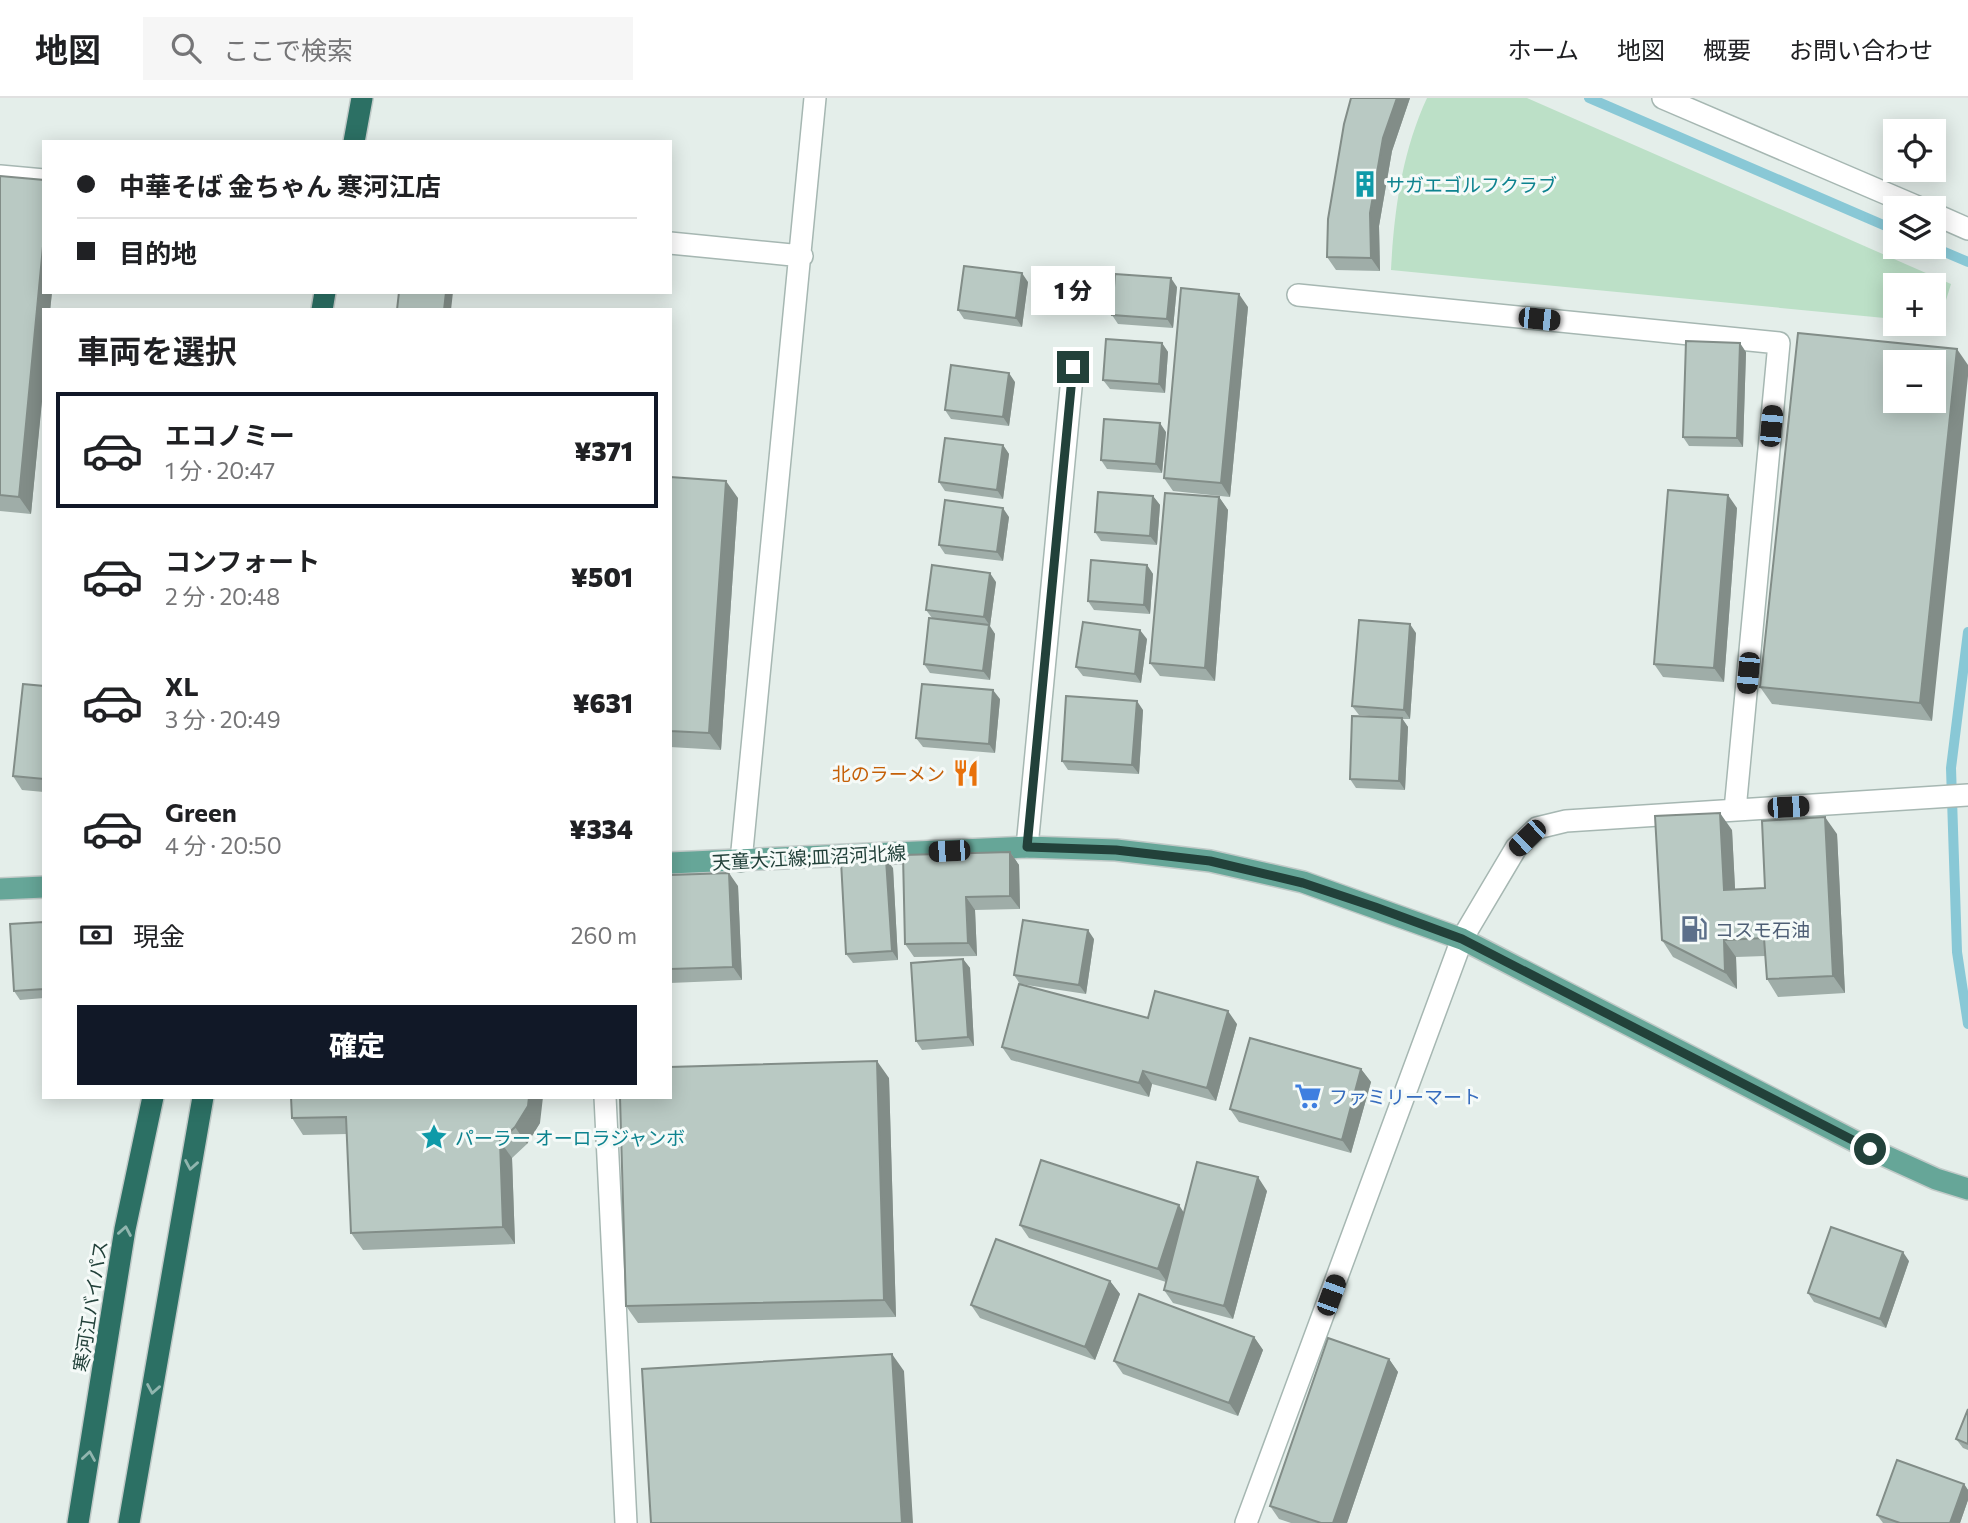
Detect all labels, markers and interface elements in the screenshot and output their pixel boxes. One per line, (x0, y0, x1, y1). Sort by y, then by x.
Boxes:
search box (143, 17, 633, 80)
text: 地図 (35, 28, 101, 69)
icon: search (167, 29, 205, 67)
text: ここで検索 (223, 34, 353, 65)
text: ホーム (1508, 35, 1579, 64)
text: 地図 (1617, 35, 1665, 64)
text: 概要 (1703, 35, 1751, 64)
text: お問い合わせ (1789, 35, 1933, 64)
map controls (1883, 119, 1946, 413)
button: locate (1883, 119, 1946, 182)
building icon: サガエゴルフクラブ (1350, 169, 1380, 199)
text: 中華そば 金ちゃん 寒河江店 (119, 170, 441, 201)
place label: サガエゴルフクラブ (1386, 173, 1557, 196)
button: layers (1883, 196, 1946, 259)
text: 目的地 (119, 237, 197, 268)
callout: 1 分 (1031, 266, 1115, 314)
button: + (1883, 273, 1946, 336)
text: 1 分 (1054, 276, 1092, 304)
car (1518, 306, 1561, 332)
text: 車両を選択 (77, 330, 237, 370)
button: − (1883, 350, 1946, 413)
route end (1057, 351, 1089, 383)
car (1759, 404, 1784, 448)
icon: car (81, 419, 144, 482)
text: エコノミー (165, 419, 295, 450)
text: ¥371 (574, 435, 633, 466)
text: 1 分 · 20:47 (165, 456, 275, 484)
icon: car (81, 545, 144, 608)
text: コンフォート (165, 545, 320, 576)
text: ¥501 (571, 561, 633, 592)
text: 2 分 · 20:48 (165, 582, 280, 610)
car (1736, 651, 1761, 695)
text: XL (165, 670, 199, 701)
icon: car (81, 671, 144, 734)
text: ¥631 (573, 687, 633, 718)
text: 3 分 · 20:49 (165, 705, 281, 733)
restaurant icon: 北のラーメン (951, 758, 981, 788)
place label: 北のラーメン (832, 762, 945, 785)
car (1767, 795, 1810, 819)
text: Green (165, 796, 237, 827)
icon: car (81, 797, 144, 860)
text: ¥334 (569, 813, 633, 844)
car (1505, 816, 1550, 860)
text: 4 分 · 20:50 (165, 831, 282, 859)
car (928, 839, 971, 863)
street label: 天童大江線;皿沼河北線 (711, 840, 907, 874)
fuel station icon: コスモ石油 (1679, 914, 1709, 944)
icon: cash (77, 916, 115, 954)
place label: コスモ石油 (1715, 918, 1810, 941)
text: 現金 (133, 920, 185, 951)
text: 260 m (571, 921, 637, 949)
button: 確定 (77, 1005, 637, 1085)
supermarket icon: ファミリーマート (1293, 1081, 1323, 1111)
place label: ファミリーマート (1329, 1085, 1481, 1108)
place icon: パーラー オーロラジャンボ (419, 1122, 449, 1152)
place label: パーラー オーロラジャンボ (455, 1126, 685, 1149)
route start (1854, 1133, 1886, 1165)
one-way arrow (184, 1159, 199, 1170)
one-way arrow (117, 1225, 132, 1237)
street label: 寒河江バイパス (68, 1239, 112, 1373)
car (1314, 1272, 1349, 1318)
one-way arrow (146, 1383, 161, 1395)
one-way arrow (81, 1450, 96, 1462)

